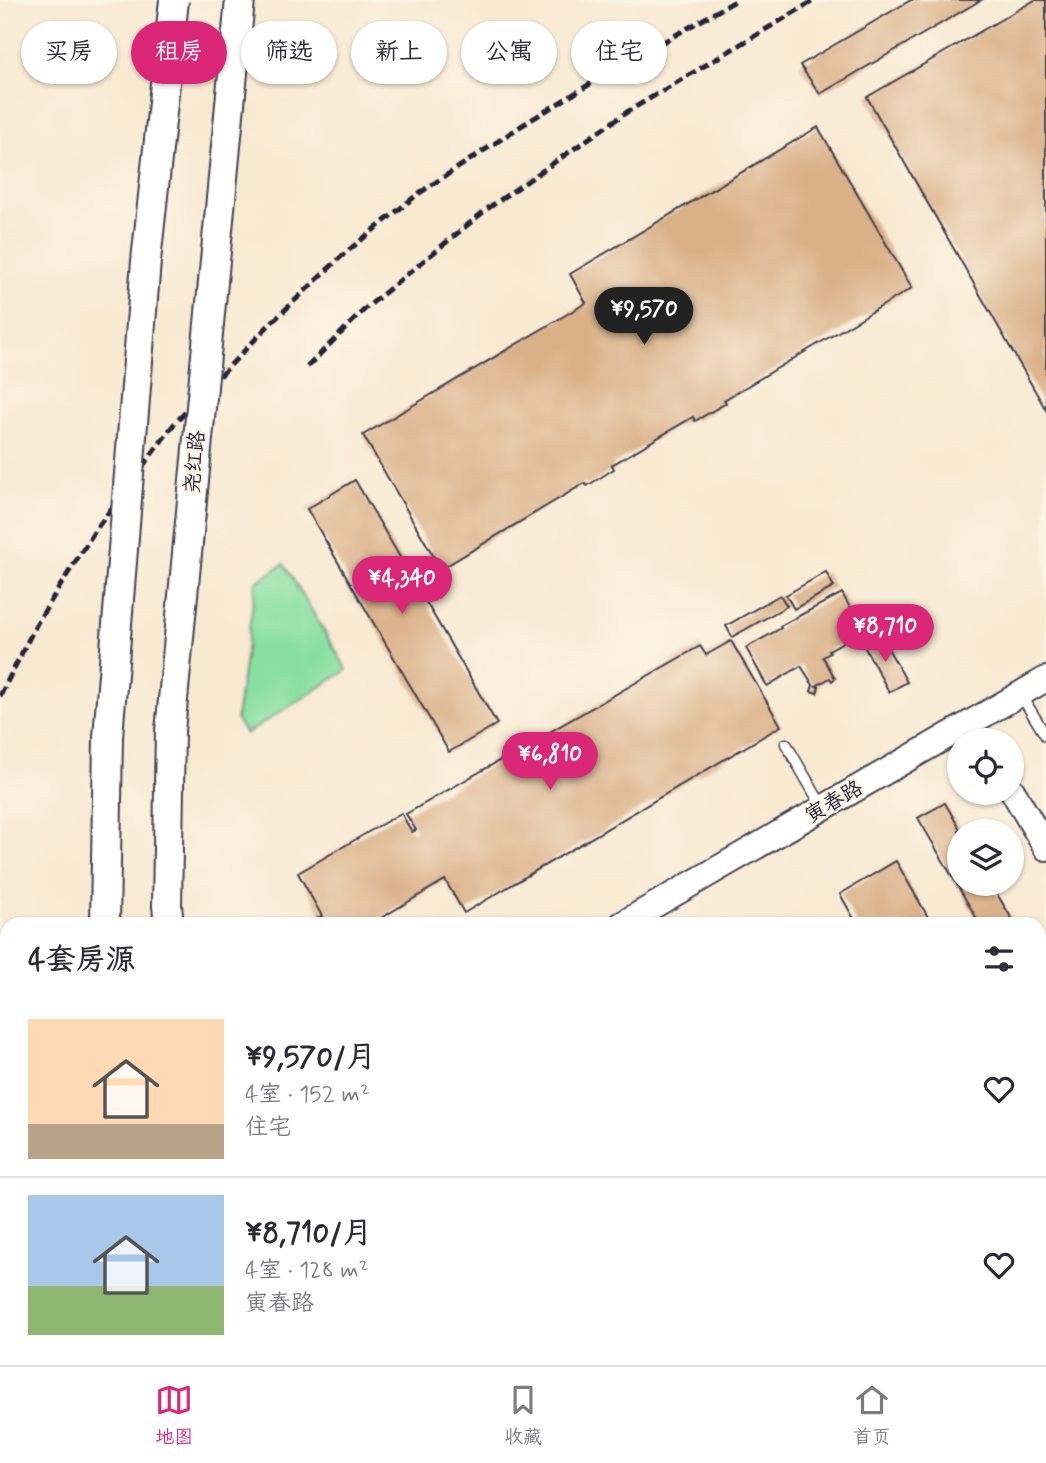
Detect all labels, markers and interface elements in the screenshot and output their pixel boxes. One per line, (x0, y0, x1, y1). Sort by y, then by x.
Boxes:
chip: 买房 (21, 21, 117, 84)
chip: 租房 (131, 21, 227, 84)
chip: 筛选 (241, 21, 337, 84)
chip: 新上 (351, 21, 447, 84)
chip: 公寓 (461, 21, 557, 84)
chip: 住宅 (571, 21, 667, 84)
pin: ¥9,570 (587, 288, 701, 347)
text: ¥9,570 (610, 295, 678, 325)
street label: 尧红路 (178, 429, 212, 495)
pin: ¥4,340 (345, 556, 459, 616)
text: ¥4,340 (368, 564, 436, 594)
pin: ¥8,710 (828, 604, 942, 664)
text: ¥8,710 (853, 612, 917, 642)
map controls (947, 728, 1024, 896)
button: locate (947, 728, 1024, 805)
pin: ¥6,810 (493, 732, 607, 792)
text: ¥6,810 (518, 740, 582, 770)
street label: 寅春路 (800, 774, 868, 830)
button: layers (947, 819, 1024, 896)
icon: filters (980, 940, 1018, 978)
text: 4套房源 (28, 941, 135, 980)
text: ¥9,570/月 (245, 1038, 376, 1077)
icon: home (84, 1047, 168, 1131)
icon: heart (980, 1070, 1018, 1108)
text: 4室 · 152 m² (245, 1080, 370, 1110)
text: 住宅 (245, 1113, 291, 1143)
text: ¥8,710/月 (245, 1214, 372, 1253)
icon: home (84, 1223, 168, 1307)
icon: heart (980, 1246, 1018, 1284)
text: 4室 · 128 m² (245, 1256, 369, 1286)
text: 寅春路 (245, 1289, 314, 1319)
tab: 地图 (155, 1381, 193, 1450)
tab: 收藏 (504, 1381, 542, 1450)
tab: 首页 (853, 1381, 891, 1450)

